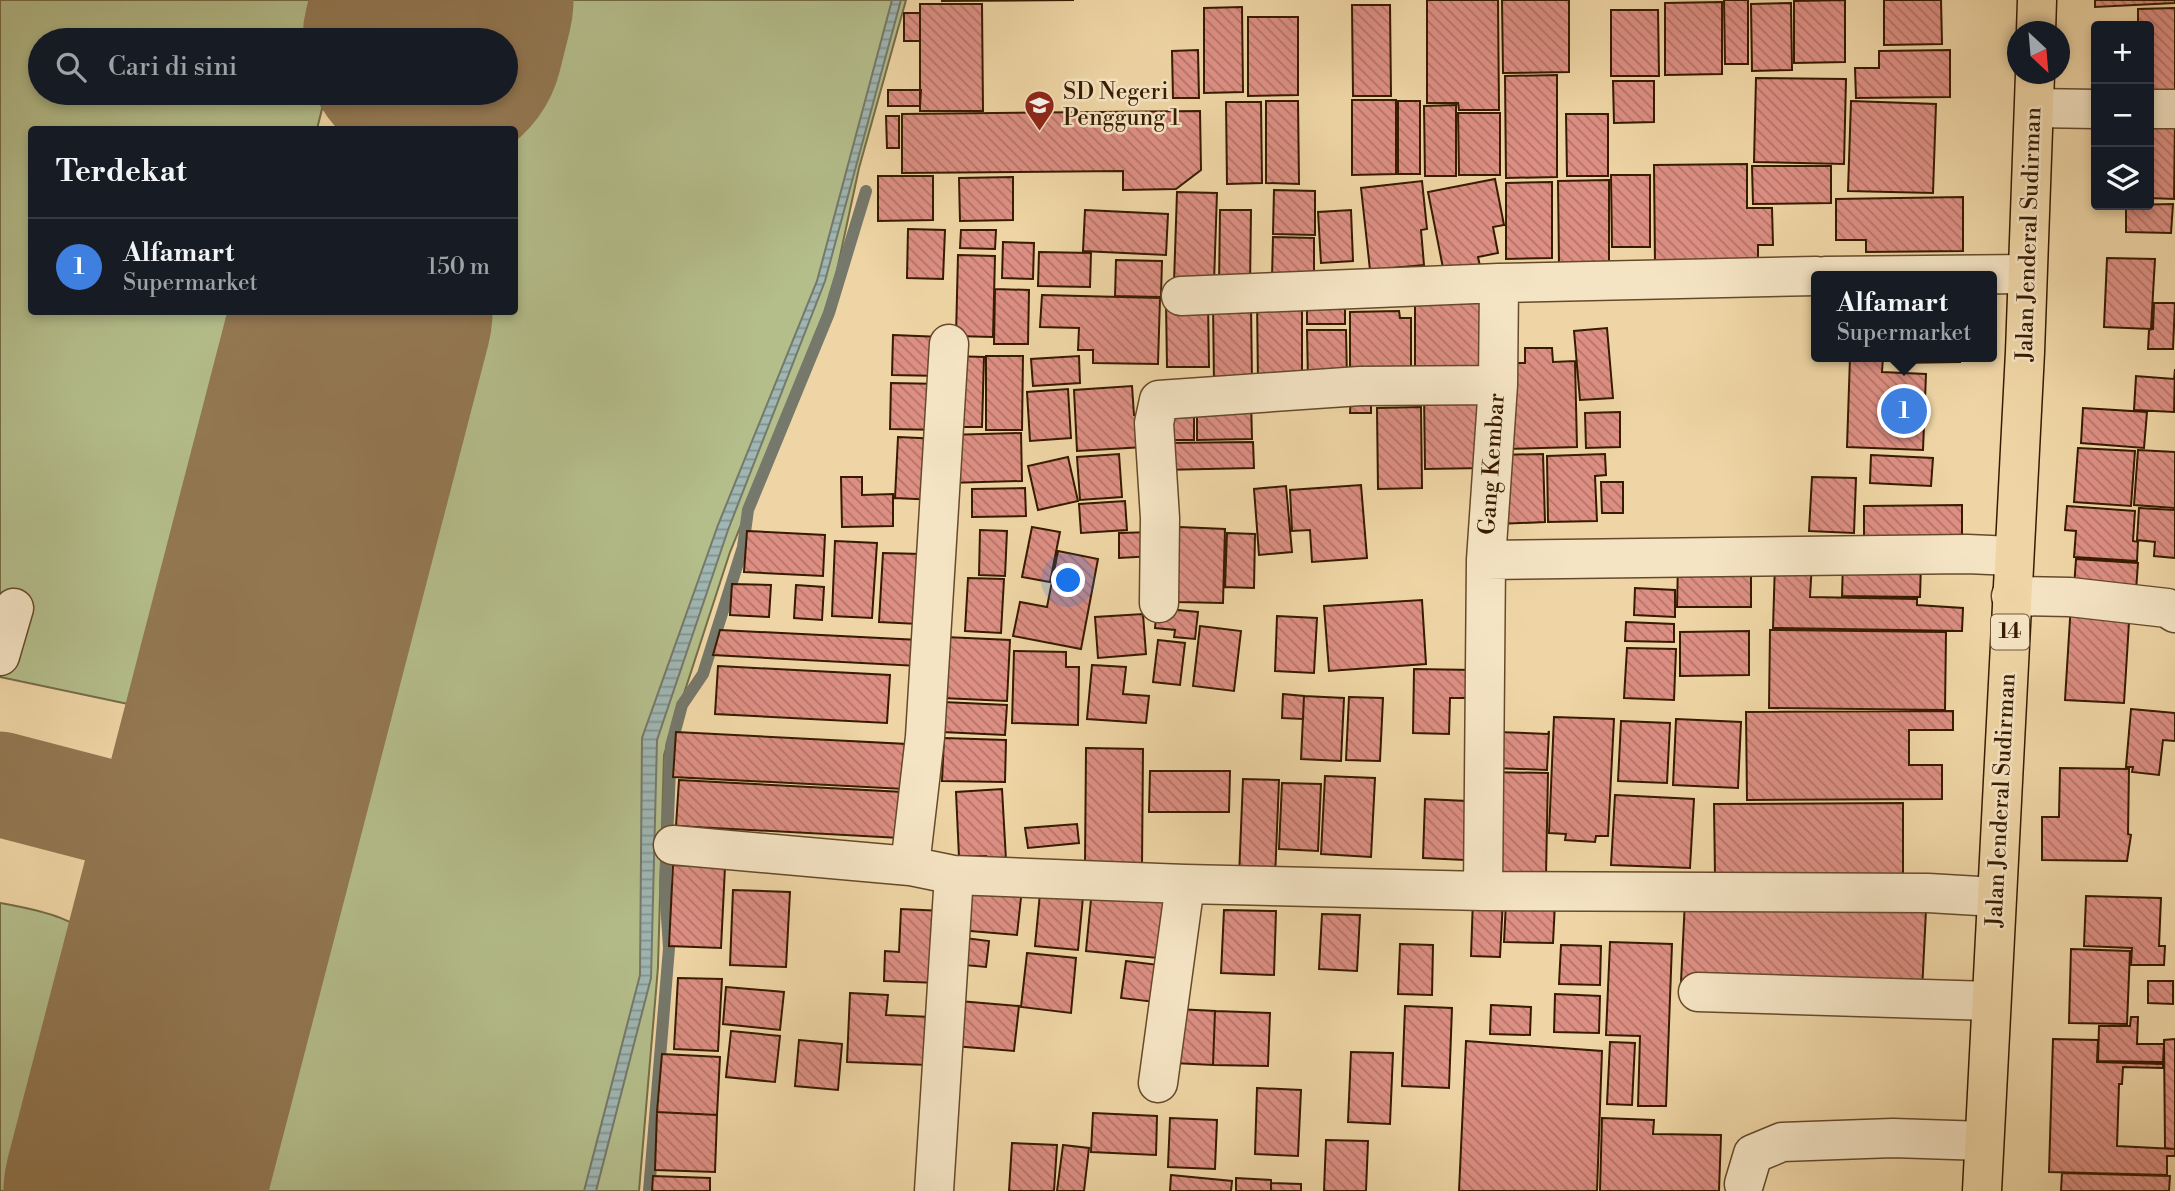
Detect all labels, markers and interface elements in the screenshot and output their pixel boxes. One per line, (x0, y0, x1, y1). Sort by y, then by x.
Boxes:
north arrow (2007, 21, 2070, 84)
map controls (2091, 21, 2154, 210)
button: + (2091, 21, 2154, 84)
search box (28, 28, 518, 105)
icon: search (52, 48, 90, 86)
text: Cari di sini (108, 51, 237, 83)
place label: SD Negeri Penggung 1 (1063, 78, 1180, 132)
button: − (2091, 84, 2154, 147)
school or university icon: SD Negeri Penggung 1 (1023, 88, 1057, 132)
street label: Jalan Jenderal Sudirman (2011, 106, 2047, 362)
button: layers (2091, 147, 2154, 210)
text: Terdekat (56, 153, 187, 191)
text: Alfamart (123, 237, 234, 269)
text: 1 (73, 253, 85, 281)
text: 150 m (427, 253, 490, 281)
text: Supermarket (123, 269, 258, 297)
popup (1811, 271, 1997, 362)
text: Alfamart (1837, 287, 1948, 319)
text: Supermarket (1837, 319, 1971, 347)
pin: 1 (1881, 385, 1927, 437)
street label: Gang Kembar (1473, 392, 1511, 536)
your location (1051, 563, 1085, 597)
road number: 14 (1991, 614, 2029, 650)
street label: Jalan Jenderal Sudirman (1980, 672, 2022, 929)

